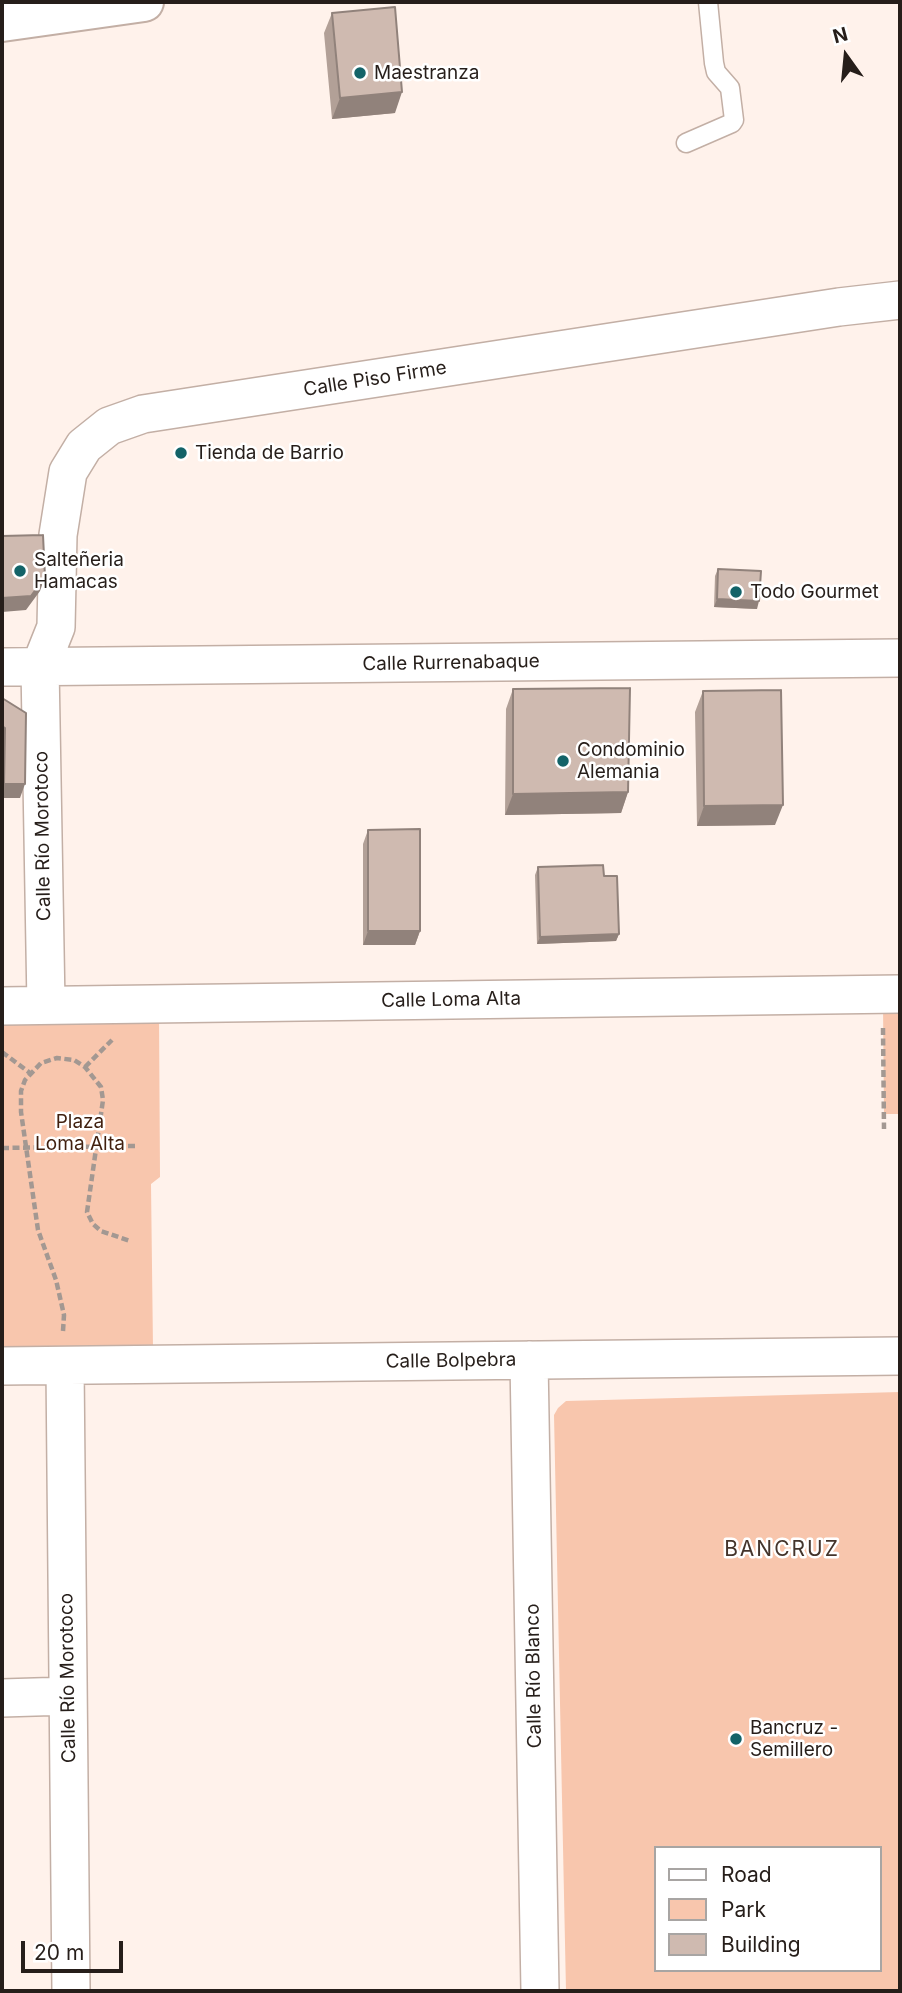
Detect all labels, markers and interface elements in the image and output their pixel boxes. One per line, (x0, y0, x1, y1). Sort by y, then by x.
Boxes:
north arrow (811, 21, 881, 91)
text: N (830, 22, 850, 48)
place label: Maestranza (374, 62, 479, 84)
marker: Maestranza (352, 65, 368, 81)
street label: Calle Piso Firme (302, 356, 448, 402)
place label: Tienda de Barrio (195, 442, 344, 464)
marker: Tienda de Barrio (173, 445, 189, 461)
place label: Salteñeria Hamacas (34, 549, 124, 593)
marker: Salteñeria Hamacas (12, 563, 28, 579)
place label: Todo Gourmet (750, 581, 879, 603)
marker: Todo Gourmet (728, 584, 744, 600)
street label: Calle Rurrenabaque (362, 650, 540, 676)
place label: Condominio Alemania (577, 739, 685, 783)
street label: Calle Río Morotoco (30, 751, 56, 921)
marker: Condominio Alemania (555, 753, 571, 769)
street label: Calle Loma Alta (381, 987, 521, 1013)
park label: Plaza Loma Alta (35, 1111, 125, 1155)
street label: Calle Bolpebra (385, 1348, 517, 1374)
district label: BANCRUZ (725, 1537, 839, 1563)
street label: Calle Río Morotoco (55, 1593, 81, 1763)
street label: Calle Río Blanco (521, 1603, 547, 1749)
place label: Bancruz - Semillero (750, 1717, 838, 1761)
marker: Bancruz - Semillero (728, 1731, 744, 1747)
legend (654, 1846, 881, 1972)
text: Road (721, 1862, 772, 1887)
text: Park (721, 1897, 766, 1922)
scale bar (24, 1926, 126, 1970)
text: Building (721, 1932, 801, 1957)
text: 20 m (34, 1940, 84, 1965)

